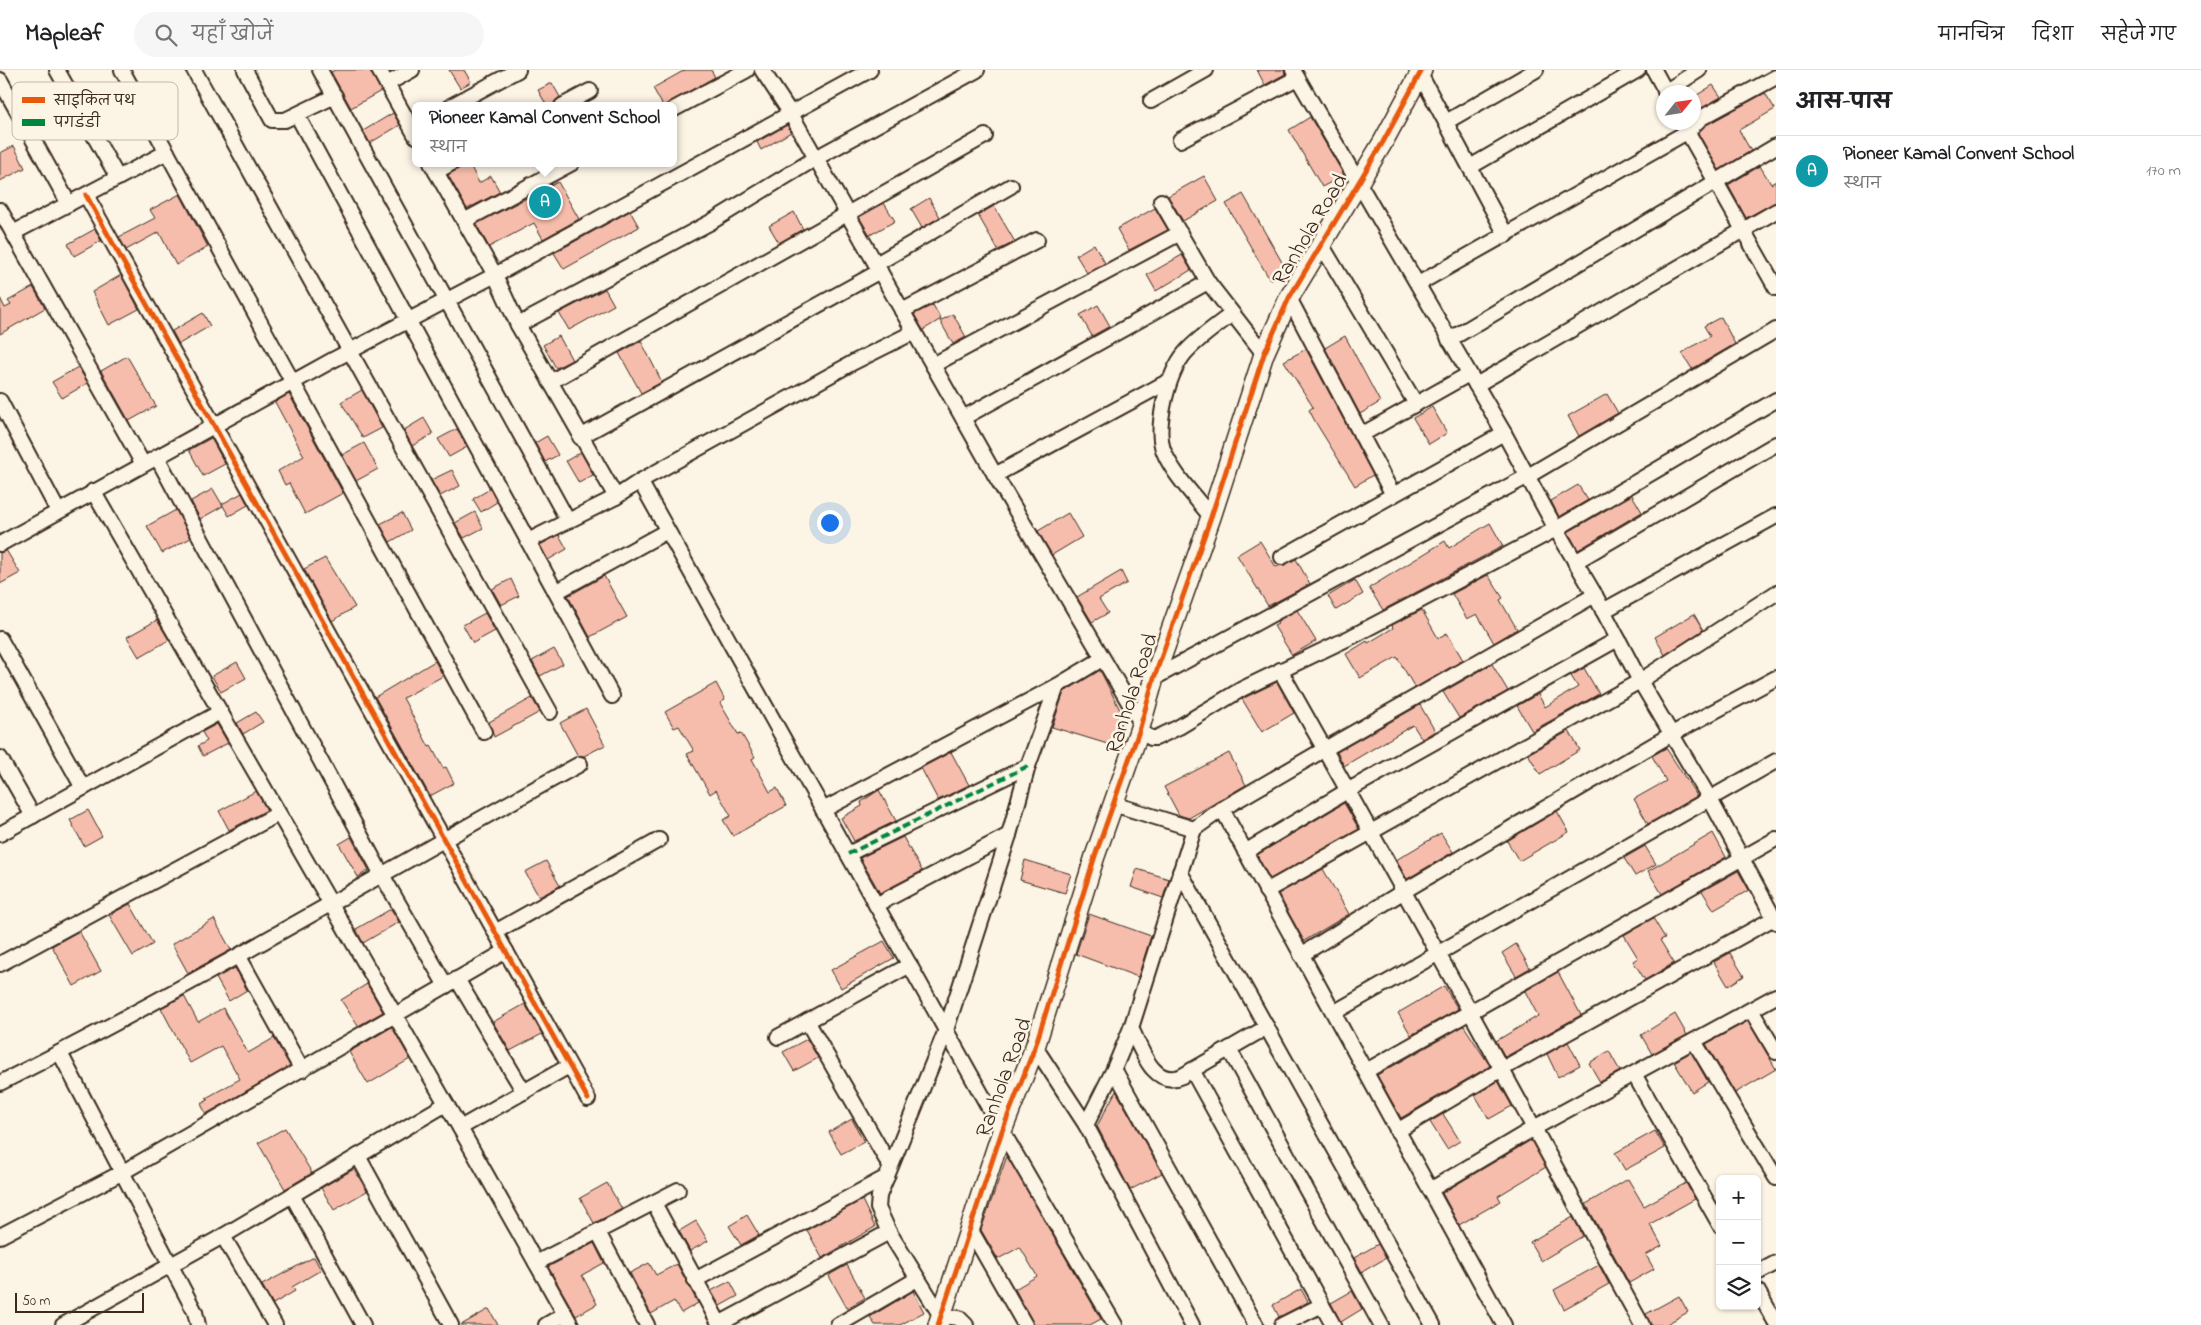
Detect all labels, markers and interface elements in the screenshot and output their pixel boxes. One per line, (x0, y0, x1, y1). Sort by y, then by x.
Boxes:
search box (134, 12, 484, 57)
text: Mapleaf (25, 17, 104, 52)
icon: search (152, 21, 180, 49)
text: यहाँ खोजें (192, 22, 273, 49)
text: मानचित्र (1938, 23, 2005, 49)
text: दिशा (2033, 23, 2073, 49)
text: सहेजे गए (2101, 23, 2176, 49)
legend (12, 82, 178, 140)
north arrow (1656, 85, 1701, 130)
text: आस-पास (1796, 88, 1891, 118)
text: साइकिल पथ (53, 89, 136, 112)
popup (412, 102, 677, 167)
text: Pioneer Kamal Convent School (429, 105, 660, 132)
text: पगडंडी (53, 111, 101, 134)
text: स्थान (429, 136, 467, 160)
text: Pioneer Kamal Convent School (1843, 141, 2074, 168)
text: A (1807, 159, 1817, 183)
text: 170 m (2146, 159, 2181, 183)
street label: Ranhola Road (1265, 168, 1357, 292)
text: स्थान (1843, 172, 1881, 196)
pin: A (529, 183, 561, 221)
your location (817, 510, 843, 536)
street label: Ranhola Road (1098, 630, 1168, 758)
street label: Ranhola Road (969, 1014, 1041, 1142)
map controls (1716, 1175, 1761, 1310)
button: + (1716, 1175, 1761, 1220)
button: − (1716, 1220, 1761, 1265)
button: layers (1716, 1265, 1761, 1310)
scale bar (15, 1290, 144, 1313)
text: 50 m (22, 1291, 50, 1312)

